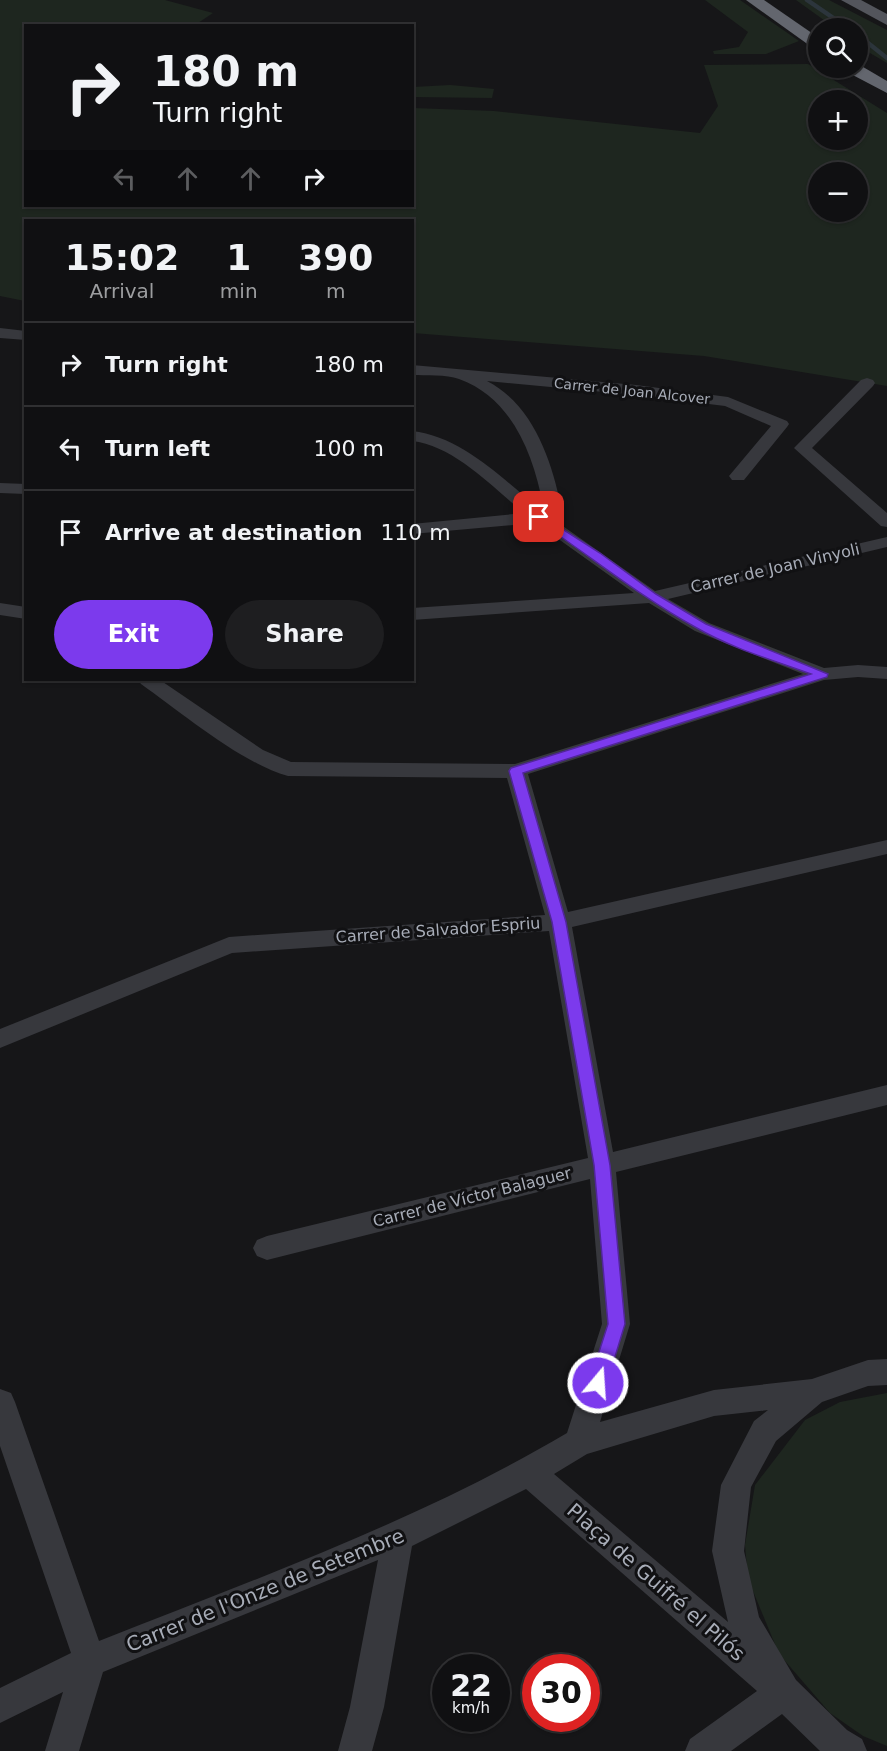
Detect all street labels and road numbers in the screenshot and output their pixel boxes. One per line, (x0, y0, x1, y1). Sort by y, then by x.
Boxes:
street label: Carrer de Joan Alcover (553, 375, 711, 407)
street label: Carrer de Joan Vinyoli (689, 539, 861, 597)
street label: Carrer de Salvador Espriu (335, 913, 541, 947)
street label: Carrer de Víctor Balaguer (371, 1163, 574, 1231)
street label: Plaça de Guifré el Pilós (562, 1498, 750, 1666)
street label: Carrer de l'Onze de Setembre (123, 1523, 407, 1657)

